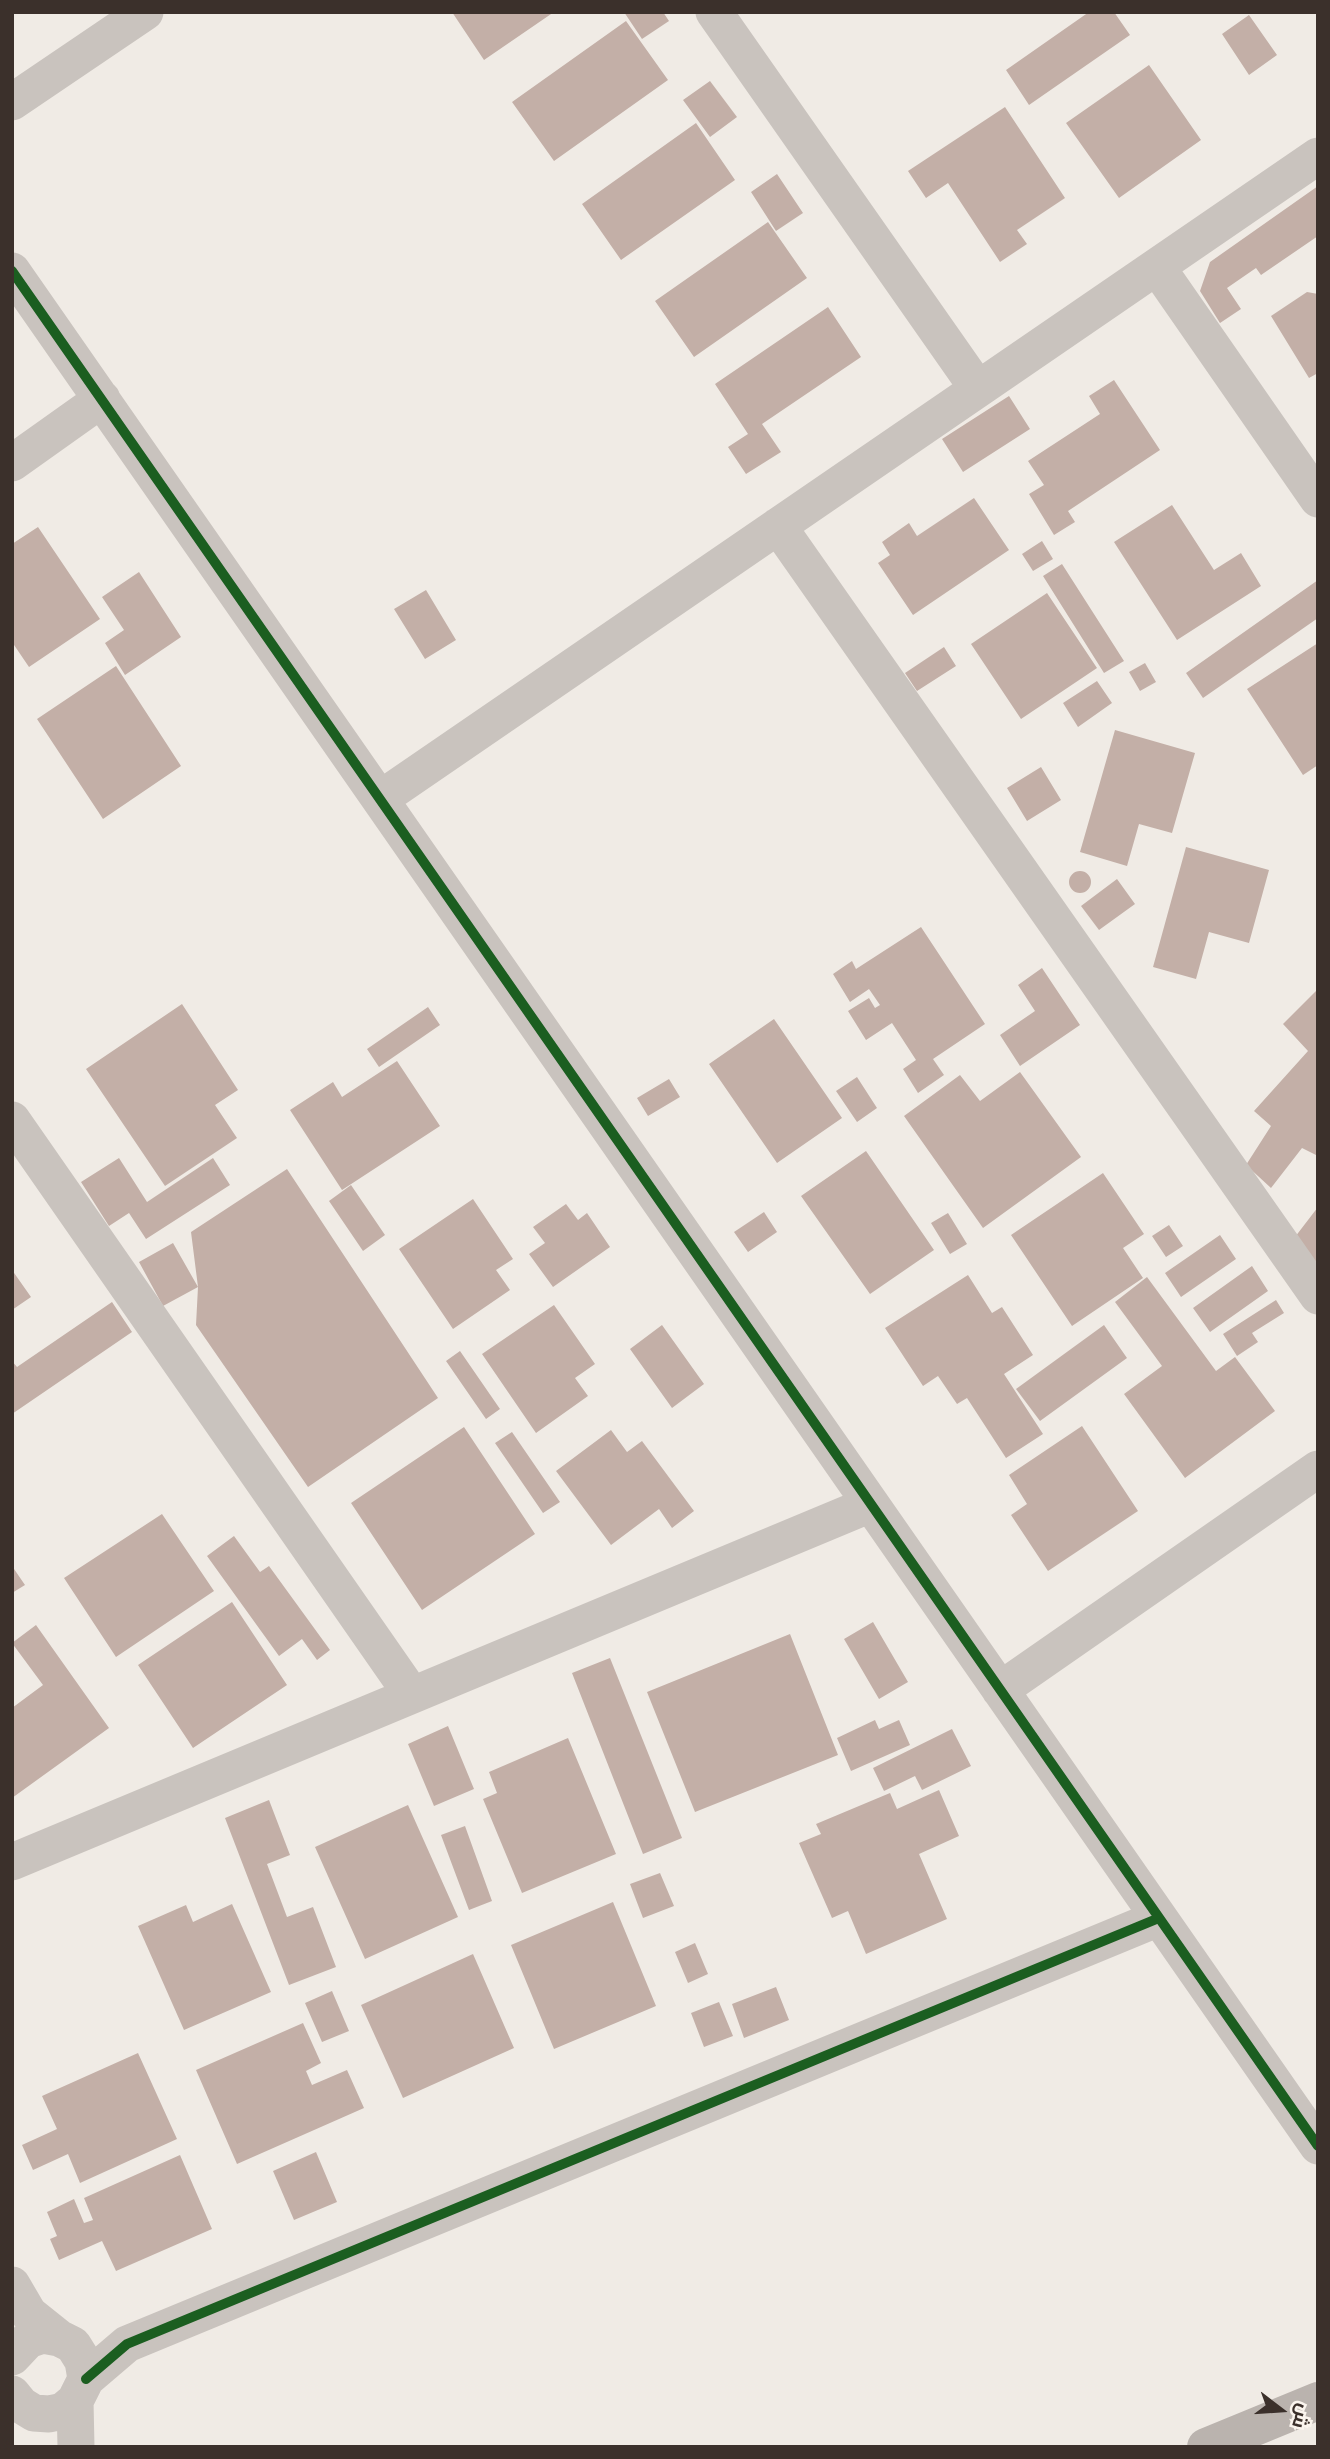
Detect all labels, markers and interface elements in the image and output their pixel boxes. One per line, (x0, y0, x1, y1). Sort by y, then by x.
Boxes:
north arrow (1246, 2375, 1316, 2445)
text: ش (1287, 2401, 1316, 2431)

